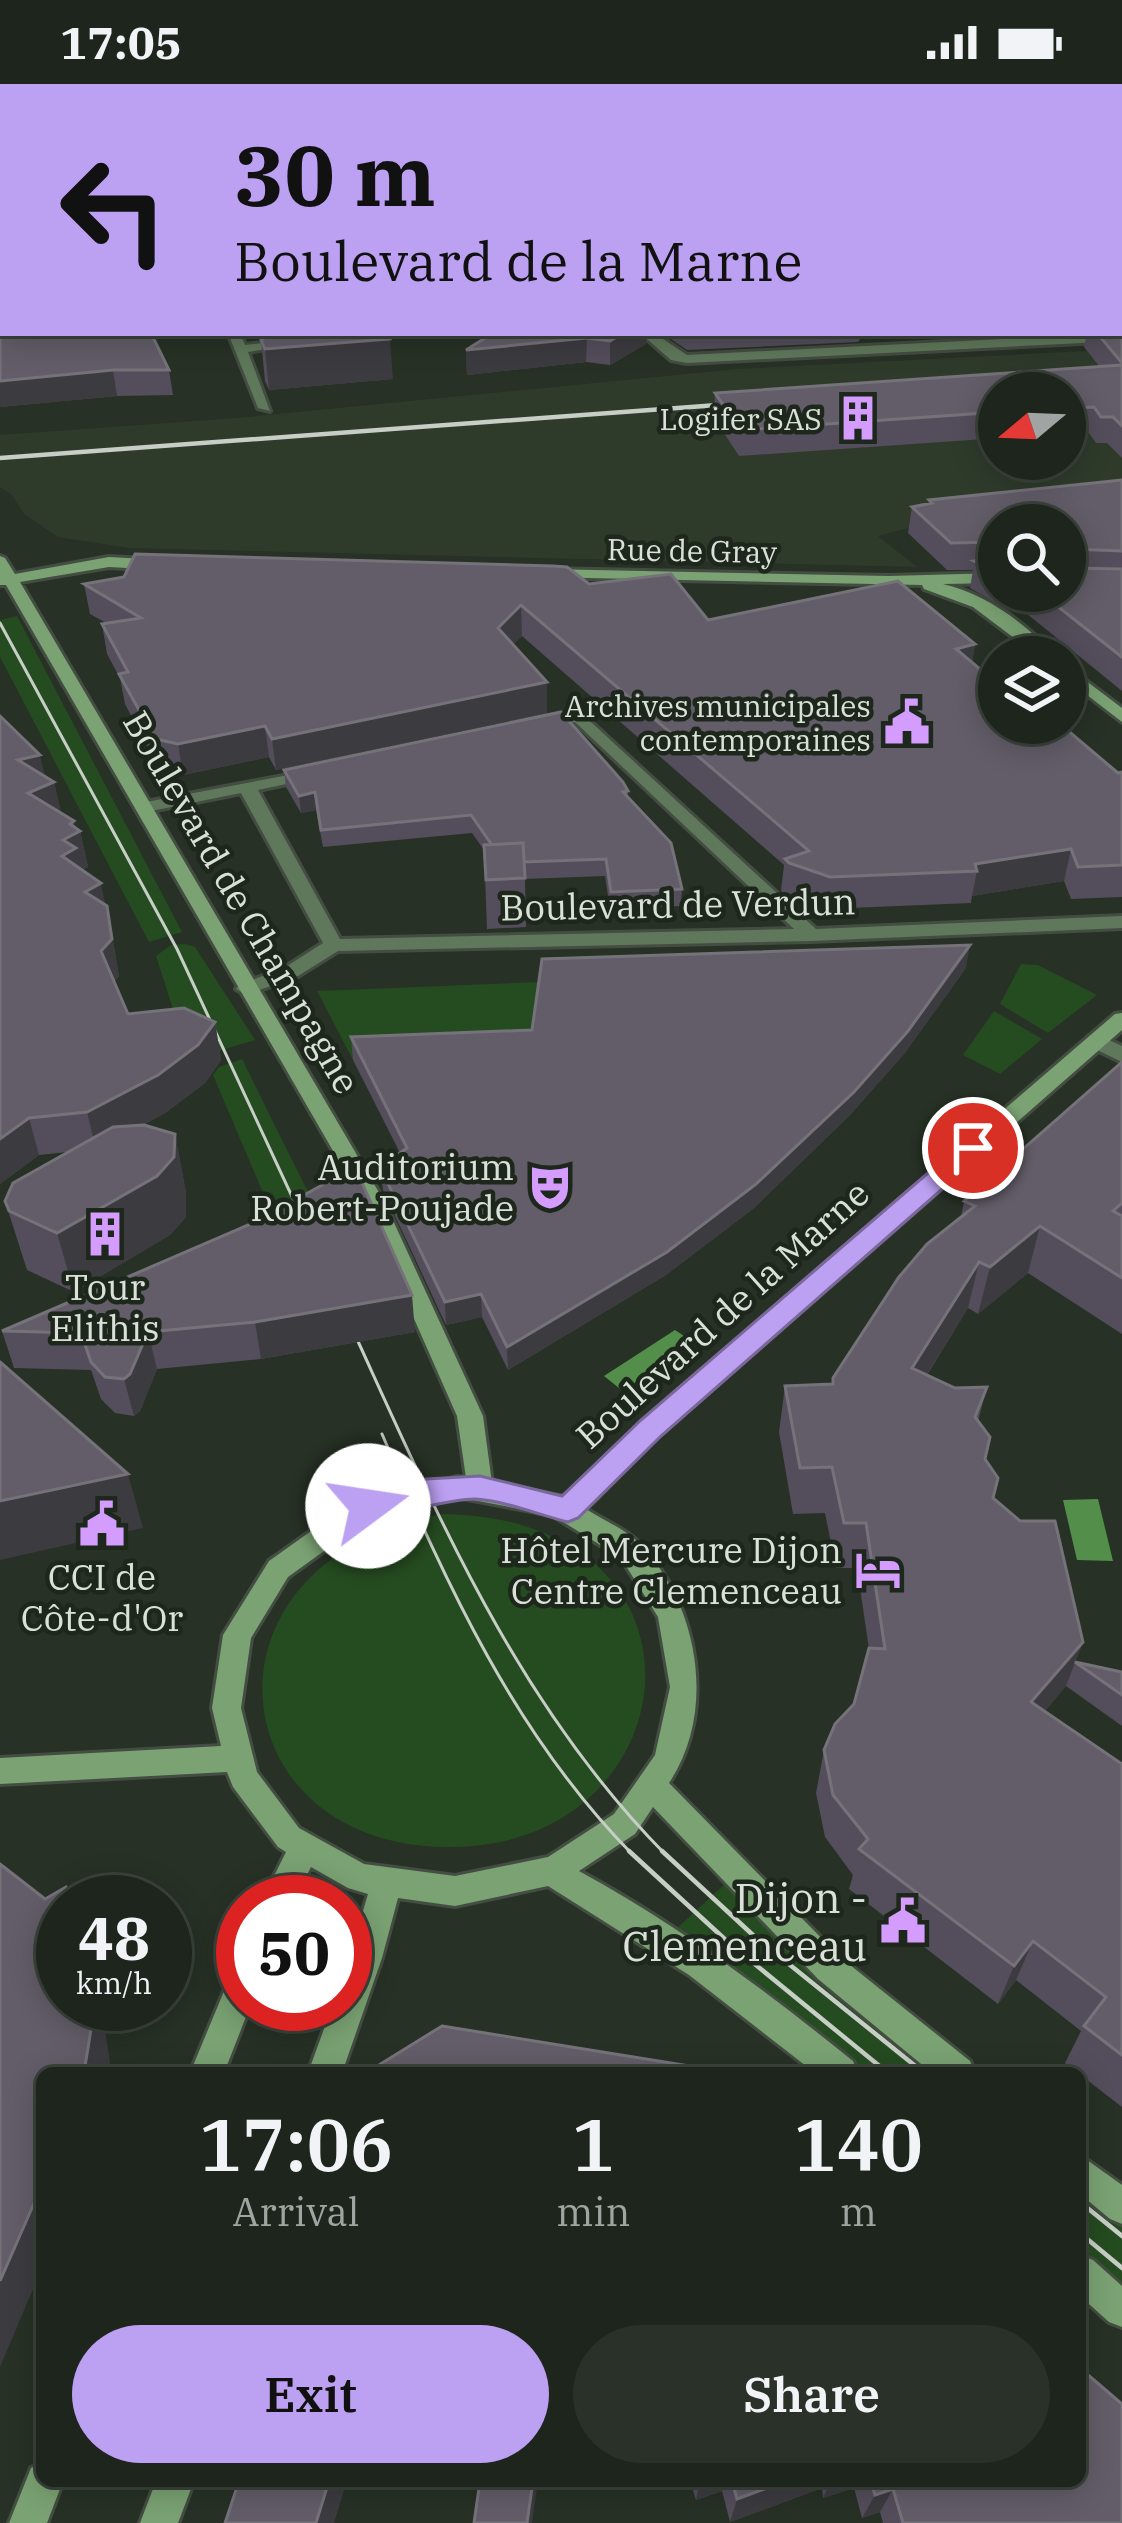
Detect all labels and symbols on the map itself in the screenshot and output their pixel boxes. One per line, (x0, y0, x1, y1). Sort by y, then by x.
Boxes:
north arrow (978, 372, 1086, 480)
building icon: Logifer SAS (833, 393, 883, 443)
place label: Logifer SAS (660, 399, 822, 438)
street label: Rue de Gray (607, 529, 777, 571)
place label: Archives municipales contemporaines (565, 686, 871, 759)
public building icon: Archives municipales contemporaines (882, 697, 932, 747)
street label: Boulevard de Champagne (113, 702, 371, 1102)
street label: Boulevard de Verdun (500, 877, 856, 931)
pin (922, 1097, 1024, 1199)
place label: Auditorium Robert-Poujade (250, 1143, 514, 1231)
theatre icon: Auditorium Robert-Poujade (525, 1162, 575, 1212)
street label: Boulevard de la Marne (565, 1170, 879, 1458)
building icon: Tour Elithis (80, 1209, 130, 1259)
place label: Tour Elithis (50, 1263, 160, 1351)
position arrow (305, 1443, 431, 1569)
public building icon: CCI de Côte-d'Or (77, 1499, 127, 1549)
place label: Hôtel Mercure Dijon Centre Clemenceau (500, 1526, 842, 1614)
hotel icon: Hôtel Mercure Dijon Centre Clemenceau (853, 1545, 903, 1595)
place label: CCI de Côte-d'Or (21, 1553, 183, 1641)
place label: Dijon - Clemenceau (622, 1870, 867, 1973)
speed limit sign: 50 (216, 1875, 372, 2031)
public building icon: Dijon - Clemenceau (878, 1896, 928, 1946)

